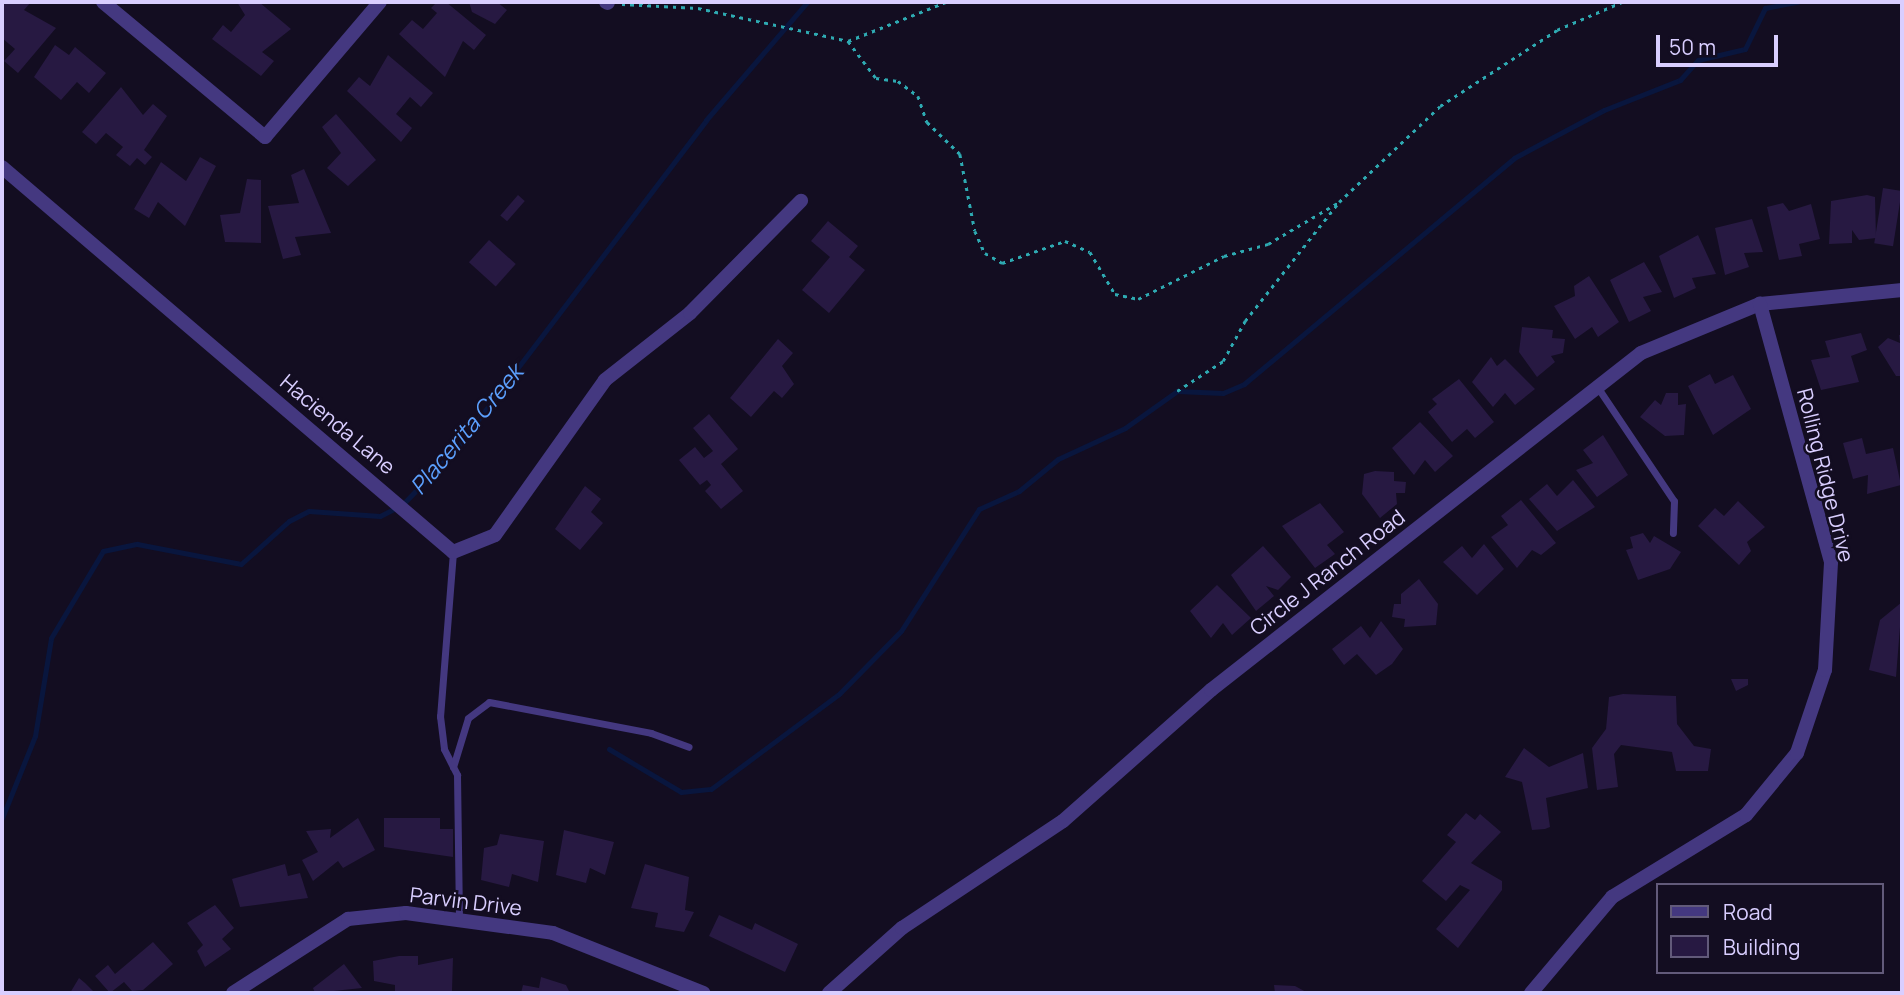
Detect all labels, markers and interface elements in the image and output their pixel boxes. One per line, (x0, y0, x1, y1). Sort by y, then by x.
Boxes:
scale bar (1659, 21, 1782, 65)
text: 50 m (1669, 33, 1716, 61)
water label: Placerita Creek (404, 358, 528, 500)
street label: Hacienda Lane (276, 369, 400, 479)
street label: Rolling Ridge Drive (1792, 386, 1860, 564)
street label: Circle J Ranch Road (1245, 504, 1409, 640)
street label: Parvin Drive (408, 882, 524, 920)
legend (1656, 883, 1883, 974)
text: Road (1723, 898, 1773, 926)
text: Building (1723, 933, 1800, 961)

